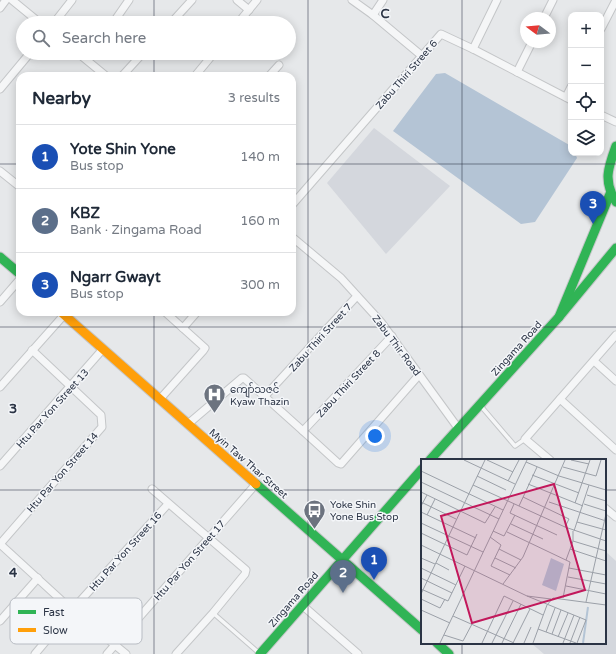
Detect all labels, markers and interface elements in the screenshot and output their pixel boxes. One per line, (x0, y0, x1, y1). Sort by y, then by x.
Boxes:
text: C (380, 6, 390, 22)
north arrow (520, 12, 556, 48)
map controls (568, 12, 604, 156)
button: + (568, 12, 604, 48)
search box (16, 16, 296, 60)
icon: search (30, 27, 52, 49)
text: Search here (62, 29, 146, 47)
street label: Zabu Thiri Street 6 (373, 38, 440, 112)
button: − (568, 48, 604, 84)
button: locate (568, 84, 604, 120)
text: Nearby (32, 88, 91, 109)
text: 3 results (228, 90, 280, 106)
button: layers (568, 120, 604, 156)
text: Yote Shin Yone (70, 140, 176, 158)
text: 1 (41, 149, 49, 165)
text: 140 m (240, 149, 280, 165)
text: Bus stop (70, 158, 124, 174)
pin: 3 (580, 191, 606, 224)
text: KBZ (70, 204, 100, 222)
text: 2 (41, 213, 49, 229)
text: 160 m (240, 213, 280, 229)
text: Bank · Zingama Road (70, 222, 202, 238)
text: Ngarr Gwayt (70, 268, 161, 286)
text: 3 (41, 277, 49, 293)
text: 300 m (240, 277, 280, 293)
text: Bus stop (70, 286, 124, 302)
street label: Zabu Thiri Street 7 (287, 301, 355, 374)
street label: Zabu Thir Road (369, 313, 423, 378)
street label: Zingama Road (489, 319, 544, 378)
street label: Zabu Thiri Street 8 (314, 347, 383, 420)
street label: Htu Par Yon Street 13 (13, 366, 91, 450)
hospital icon: ကျော်သဇင် Kyaw Thazin (201, 382, 227, 415)
place label: ကျော်သဇင် Kyaw Thazin (230, 382, 289, 408)
street label: Myin Taw Thar Street (207, 426, 290, 501)
your location (365, 426, 385, 446)
street label: Htu Par Yon Street 14 (25, 430, 101, 515)
inset map (421, 459, 606, 644)
bus stop icon: Yoke Shin Yone Bus Stop (302, 497, 328, 530)
place label: Yoke Shin Yone Bus Stop (330, 499, 399, 523)
street label: Htu Par Yon Street 16 (87, 510, 165, 594)
street label: Htu Par Yon Street 17 (152, 518, 228, 603)
pin: 1 (361, 547, 387, 580)
pin: 2 (330, 560, 356, 593)
text: 4 (9, 565, 18, 581)
street label: Zingama Road (266, 570, 321, 630)
legend (10, 598, 142, 644)
text: Fast (43, 606, 64, 619)
text: Slow (43, 624, 68, 637)

